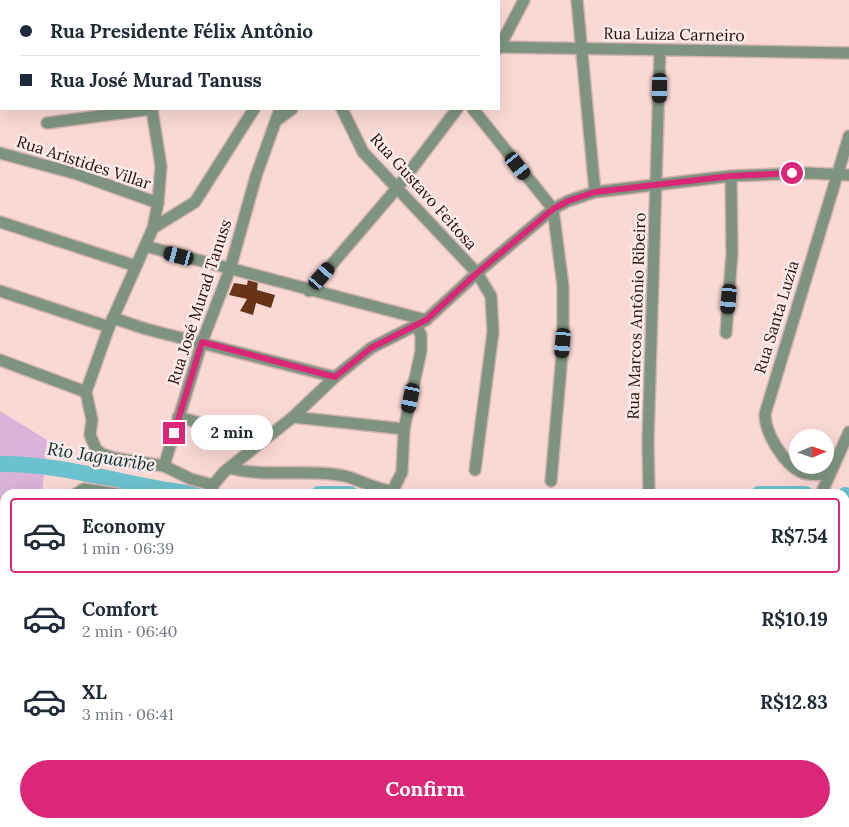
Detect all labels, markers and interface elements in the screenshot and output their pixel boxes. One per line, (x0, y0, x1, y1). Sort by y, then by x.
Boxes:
text: Rua Presidente Félix Antônio (50, 19, 313, 43)
street label: Rua Luiza Carneiro (603, 23, 745, 45)
text: Rua José Murad Tanuss (50, 68, 262, 92)
car (652, 73, 667, 103)
street label: Rua Gustavo Feitosa (366, 128, 482, 254)
street label: Rua Aristides Villar (14, 131, 154, 193)
car (502, 150, 533, 182)
route start (781, 162, 803, 184)
street label: Rua Marcos Antônio Ribeiro (622, 212, 650, 420)
street label: Rua José Murad Tanuss (163, 217, 235, 387)
car (162, 245, 195, 267)
street label: Rua Santa Luzia (749, 258, 803, 376)
car (306, 260, 337, 292)
car (720, 283, 737, 315)
car (554, 327, 571, 359)
car (400, 382, 421, 414)
callout: 2 min (192, 416, 274, 450)
route end (163, 422, 185, 444)
text: 2 min (211, 422, 253, 442)
north arrow (789, 429, 834, 474)
map controls (789, 429, 834, 474)
water label: Rio Jaguaribe (45, 437, 157, 476)
icon: car (22, 513, 67, 558)
text: Economy (82, 514, 165, 538)
text: R$7.54 (771, 524, 828, 548)
text: 1 min · 06:39 (82, 538, 174, 558)
icon: car (22, 596, 67, 641)
text: Comfort (82, 597, 158, 621)
text: R$10.19 (761, 607, 828, 631)
text: 2 min · 06:40 (82, 621, 178, 641)
icon: car (22, 679, 67, 724)
text: XL (82, 680, 107, 704)
text: R$12.83 (760, 690, 828, 714)
text: 3 min · 06:41 (82, 704, 174, 724)
button: Confirm (20, 760, 830, 818)

